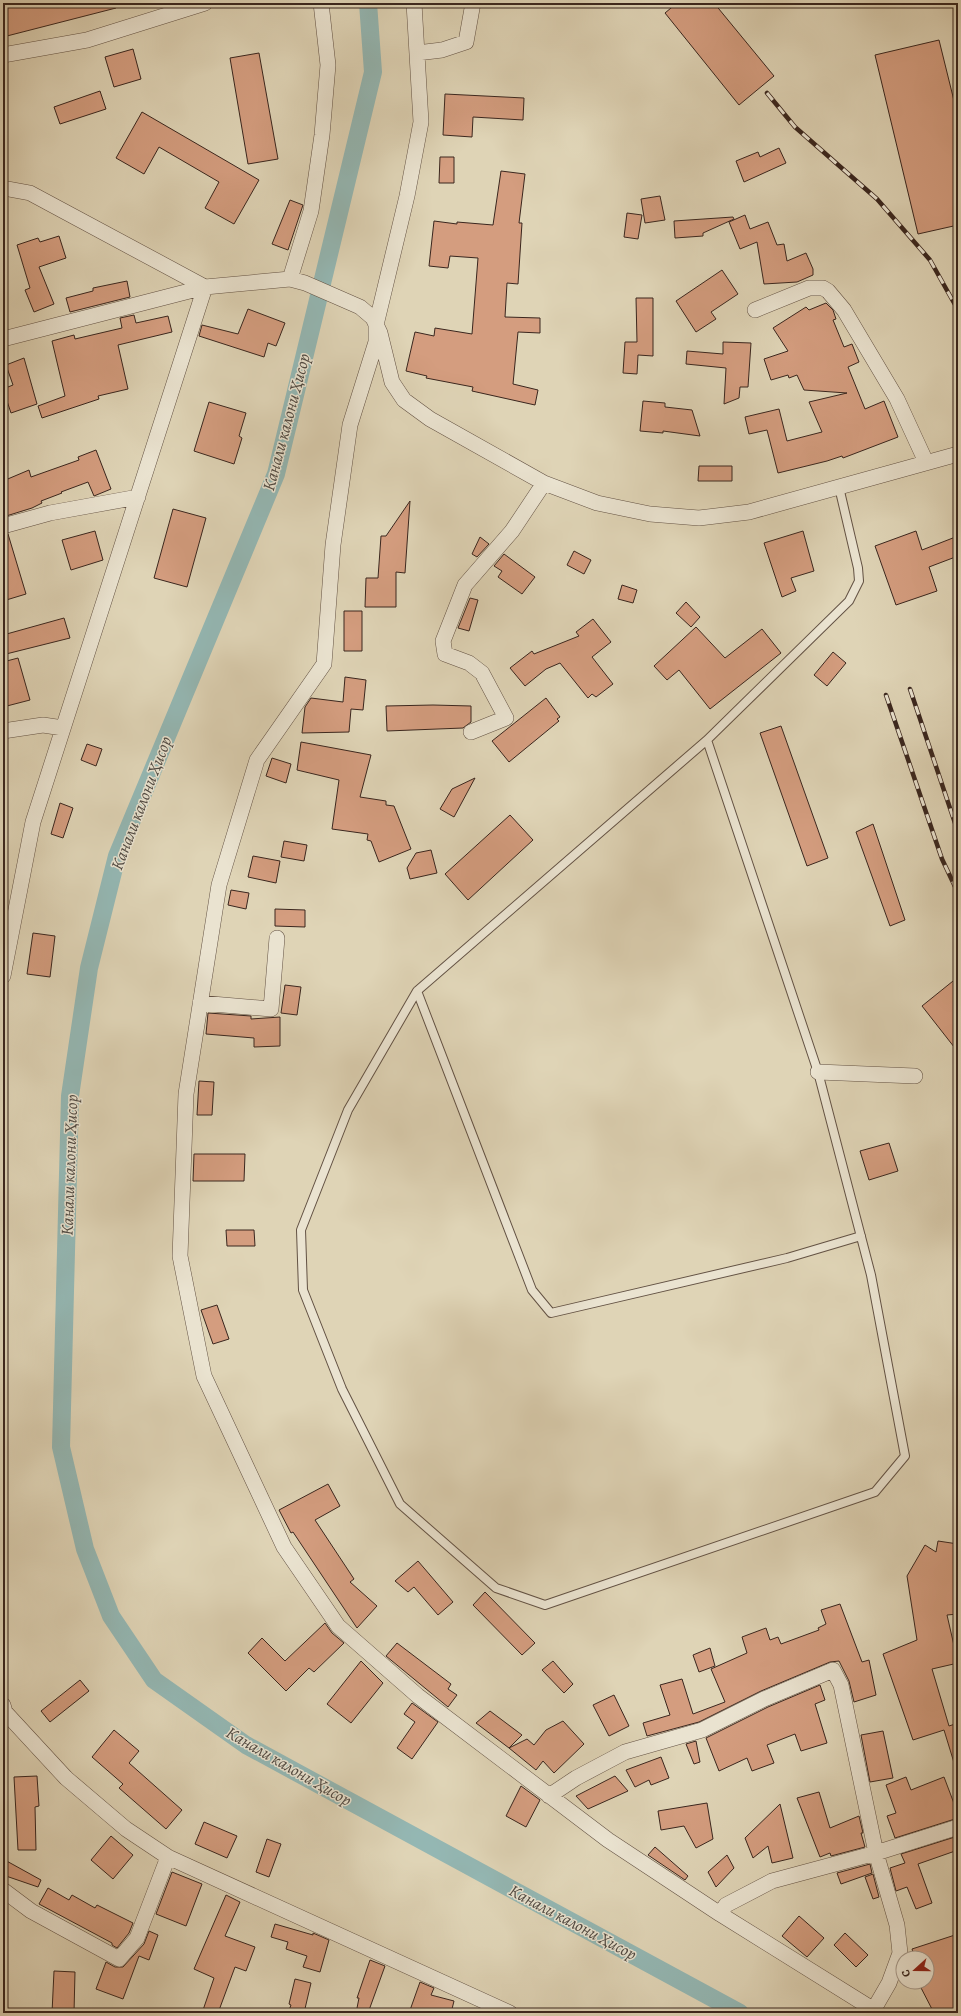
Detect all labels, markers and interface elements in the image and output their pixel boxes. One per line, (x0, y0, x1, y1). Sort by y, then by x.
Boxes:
water label: Канали калони Ҳисор (257, 351, 316, 493)
water label: Канали калони Ҳисор (105, 733, 178, 873)
water label: Канали калони Ҳисор (56, 1094, 83, 1236)
water label: Канали калони Ҳисор (222, 1721, 356, 1812)
water label: Канали калони Ҳисор (505, 1879, 641, 1966)
north arrow (895, 1950, 935, 1990)
text: С (898, 1967, 914, 1979)

